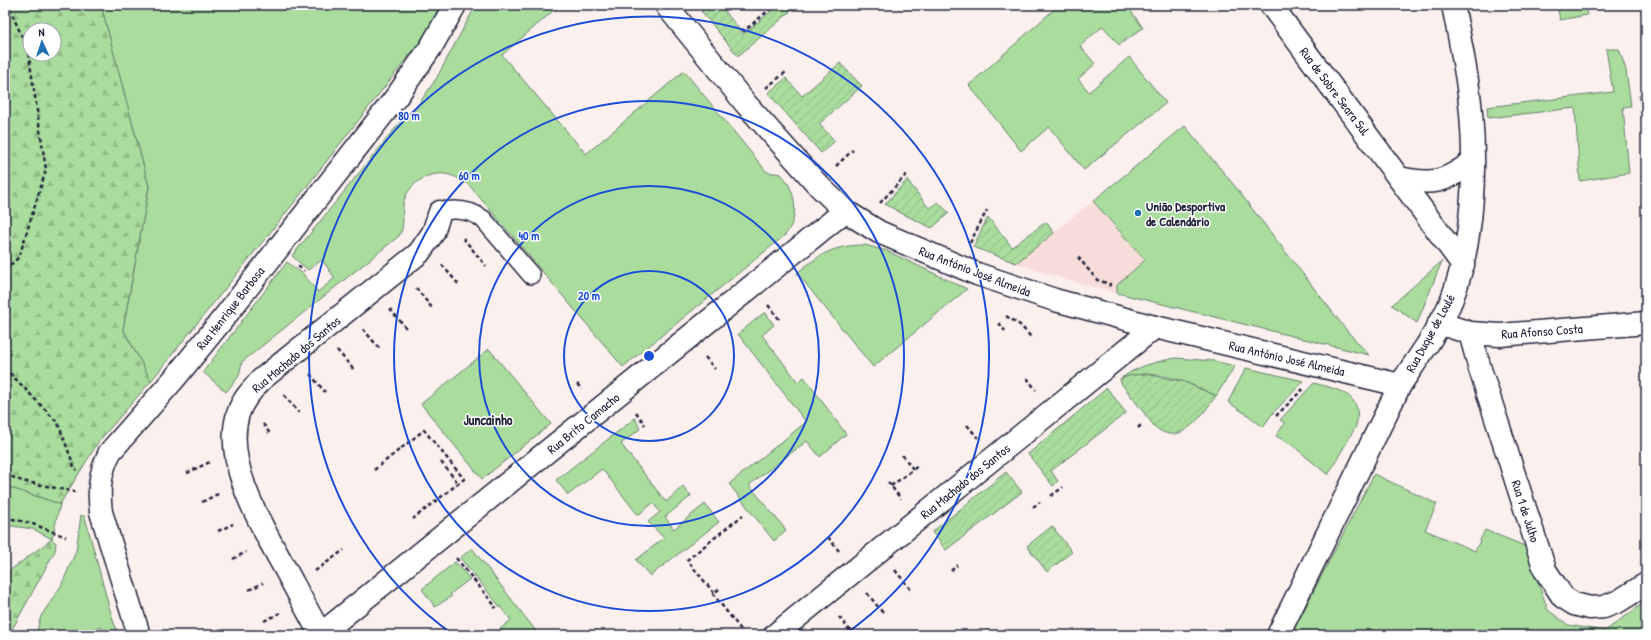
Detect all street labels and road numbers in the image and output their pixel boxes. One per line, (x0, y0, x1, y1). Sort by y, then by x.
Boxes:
street label: Rua de Sobre Seara Sul (1296, 43, 1374, 139)
street label: Rua António José Almeida (917, 241, 1033, 301)
street label: Rua Henrique Barbosa (192, 263, 268, 353)
street label: Rua Duque de Loulé (1401, 291, 1459, 375)
street label: Rua Machado dos Santos (248, 311, 344, 397)
street label: Rua Afonso Costa (1501, 319, 1583, 343)
street label: Rua António José Almeida (1227, 336, 1347, 380)
street label: Rua Brito Camacho (543, 388, 623, 458)
street label: Rua Machado dos Santos (916, 439, 1014, 523)
street label: Rua 1 de Julho (1508, 478, 1544, 544)

